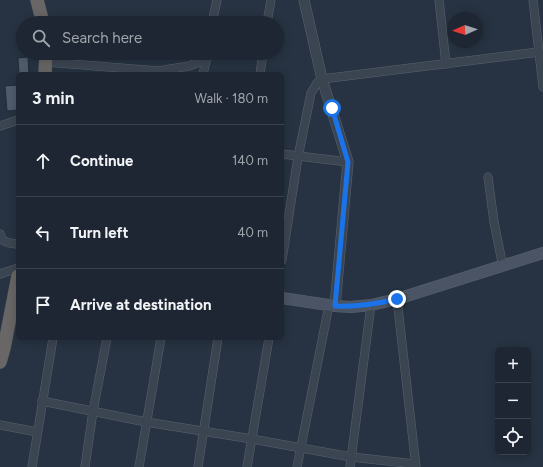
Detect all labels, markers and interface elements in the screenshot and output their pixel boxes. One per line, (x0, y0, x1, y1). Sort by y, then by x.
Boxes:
north arrow (447, 12, 483, 48)
search box (16, 16, 284, 60)
icon: search (30, 27, 52, 49)
text: Search here (62, 29, 142, 47)
text: 3 min (32, 88, 74, 108)
text: Walk · 180 m (195, 91, 268, 106)
route start (323, 99, 341, 117)
icon: ahead (32, 150, 54, 172)
text: Continue (70, 152, 133, 170)
text: 140 m (232, 153, 268, 168)
icon: left (32, 222, 54, 244)
text: Turn left (70, 224, 128, 242)
text: 40 m (237, 225, 268, 240)
route end (388, 290, 406, 308)
icon: arrive (32, 294, 54, 316)
text: Arrive at destination (70, 296, 211, 314)
map controls (495, 347, 531, 455)
button: + (495, 347, 531, 383)
button: − (495, 383, 531, 419)
button: locate (495, 419, 531, 455)

